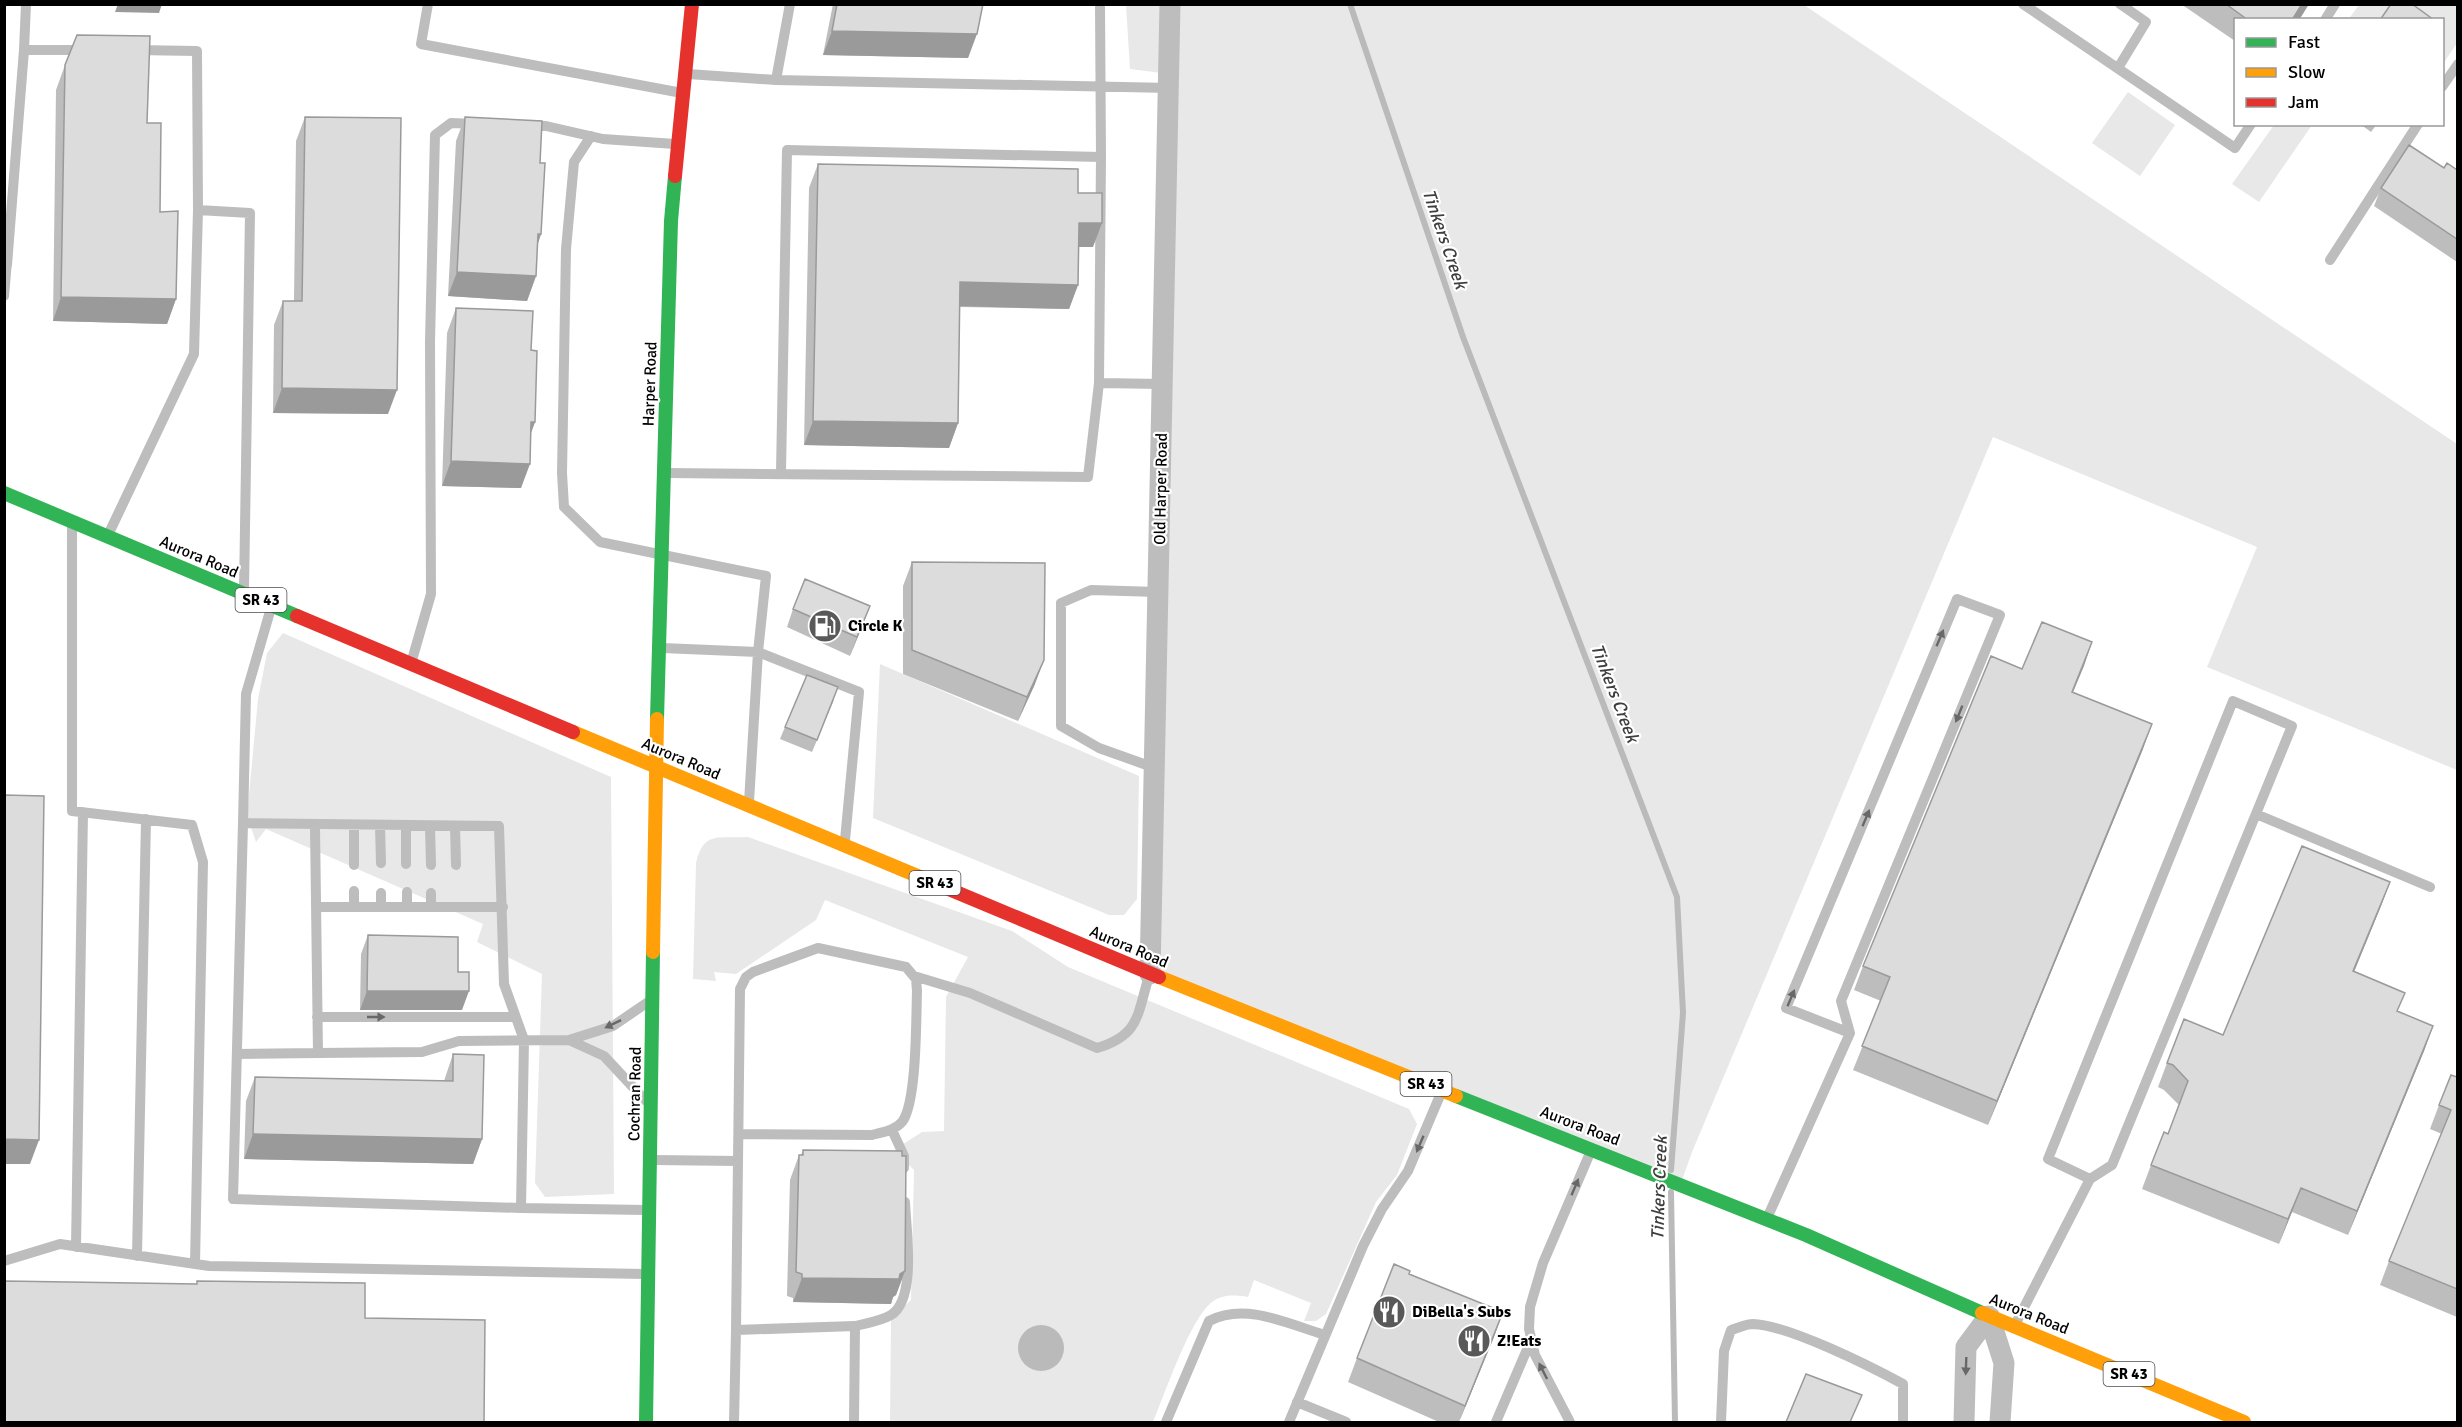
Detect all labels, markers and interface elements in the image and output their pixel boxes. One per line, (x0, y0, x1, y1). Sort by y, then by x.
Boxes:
legend (2234, 18, 2444, 126)
text: Fast (2288, 31, 2320, 53)
text: Slow (2288, 61, 2325, 83)
text: Jam (2288, 91, 2319, 113)
water label: Tinkers Creek (1418, 186, 1473, 294)
street label: Harper Road (639, 341, 661, 427)
street label: Old Harper Road (1150, 433, 1172, 545)
street label: Aurora Road (156, 531, 242, 583)
road number: SR 43 (236, 588, 286, 612)
fuel station icon: Circle K (807, 608, 843, 644)
place label: Circle K (848, 616, 903, 636)
one-way arrow (1935, 628, 1945, 646)
water label: Tinkers Creek (1586, 641, 1645, 747)
one-way arrow (1954, 705, 1964, 723)
street label: Aurora Road (638, 733, 724, 785)
one-way arrow (1861, 808, 1871, 826)
road number: SR 43 (910, 871, 960, 895)
street label: Aurora Road (1086, 921, 1172, 973)
one-way arrow (1786, 988, 1796, 1006)
one-way arrow (366, 1012, 385, 1022)
one-way arrow (605, 1020, 622, 1029)
street label: Cochran Road (624, 1047, 646, 1141)
road number: SR 43 (1400, 1072, 1452, 1096)
street label: Aurora Road (1537, 1102, 1623, 1150)
water label: Tinkers Creek (1646, 1134, 1672, 1240)
one-way arrow (1414, 1135, 1424, 1153)
one-way arrow (1571, 1178, 1580, 1196)
street label: Aurora Road (1986, 1289, 2072, 1339)
restaurant icon: DiBella's Subs (1371, 1294, 1407, 1330)
place label: DiBella's Subs (1412, 1302, 1511, 1322)
restaurant icon: Z!Eats (1456, 1323, 1492, 1359)
place label: Z!Eats (1497, 1331, 1541, 1351)
one-way arrow (1961, 1356, 1970, 1375)
one-way arrow (1538, 1362, 1548, 1379)
road number: SR 43 (2104, 1362, 2154, 1386)

